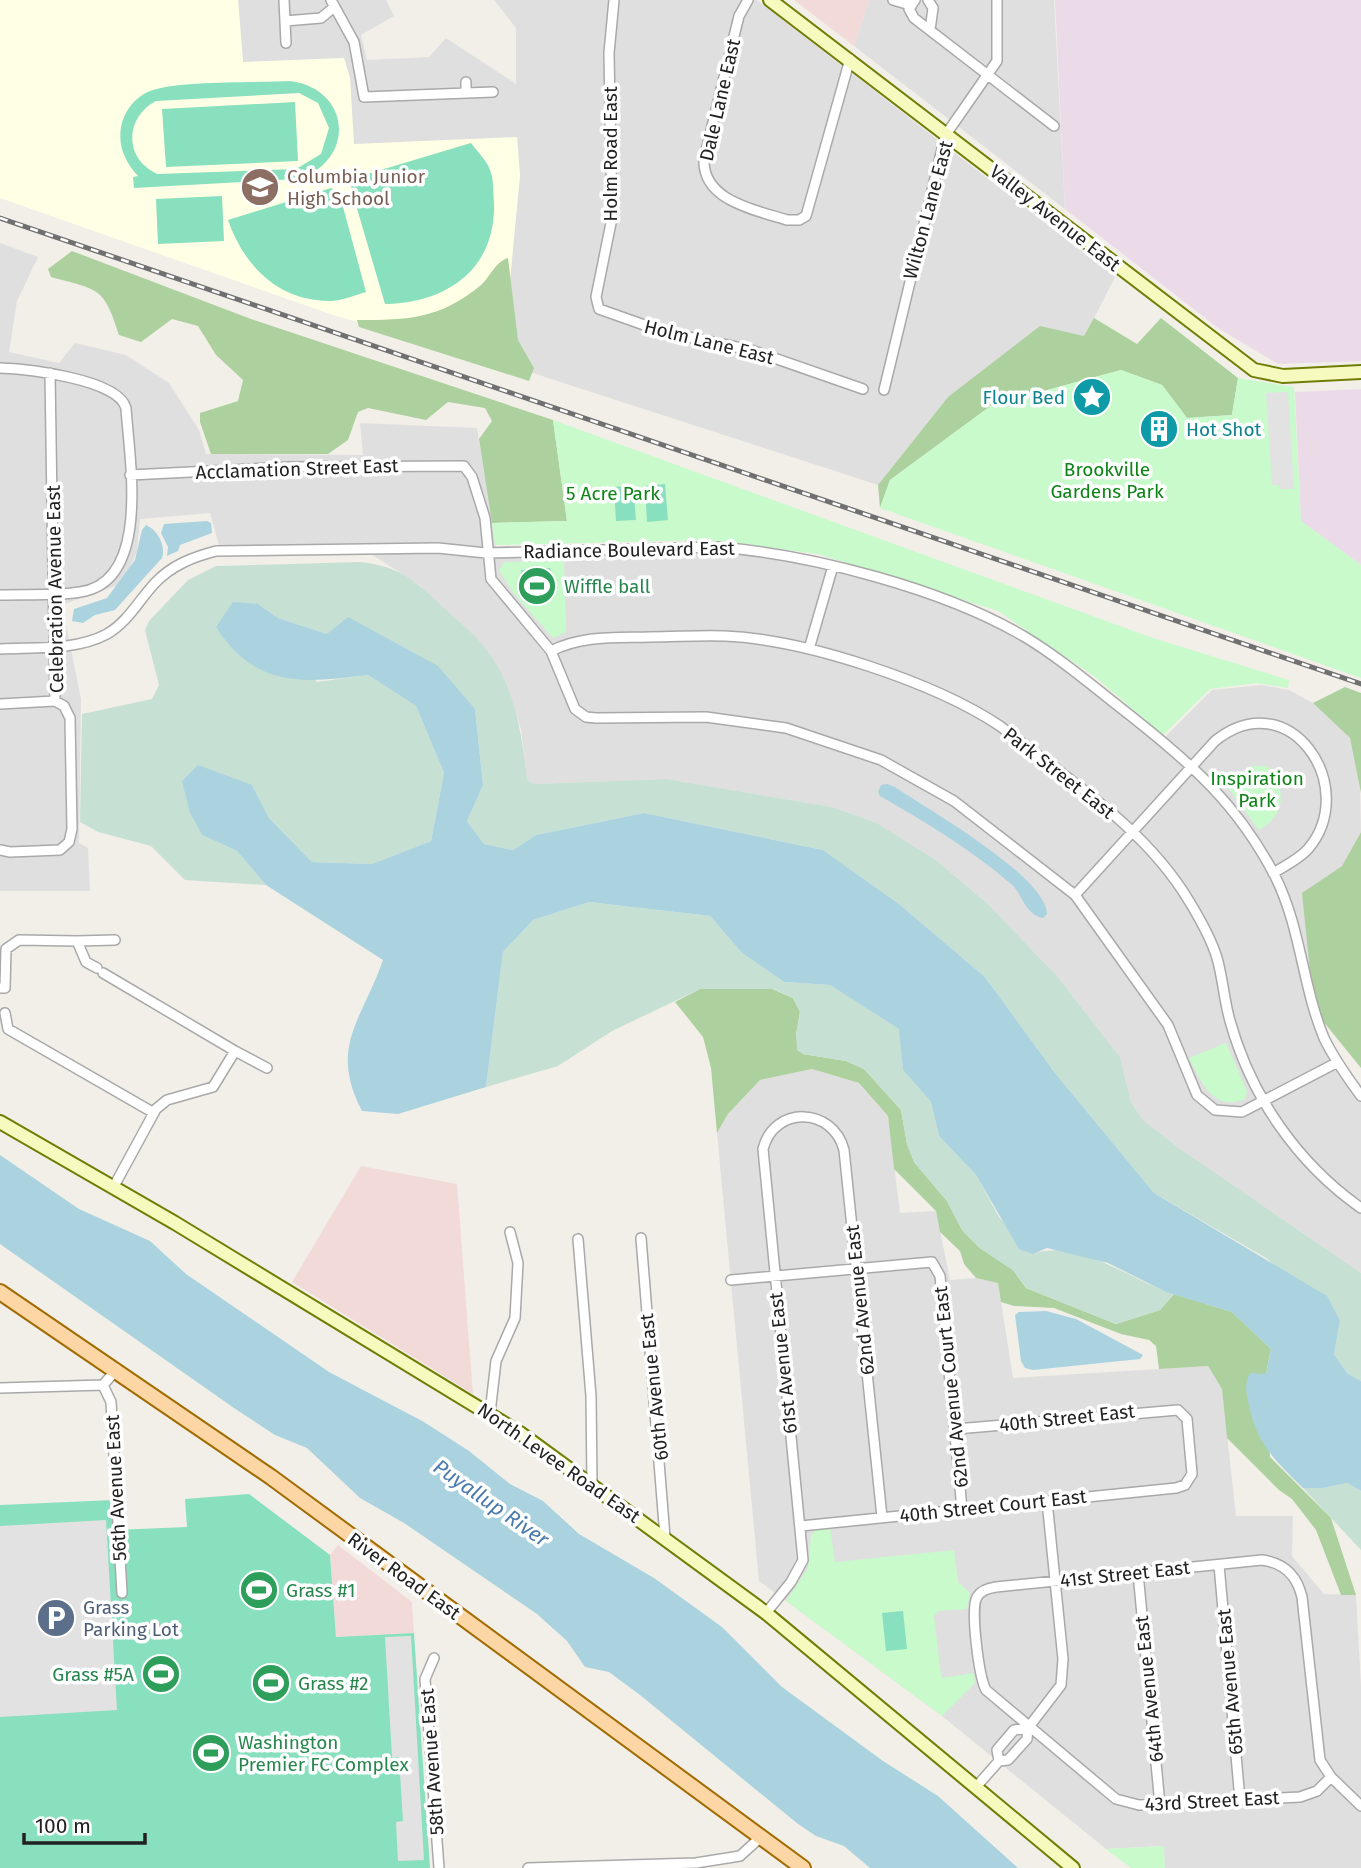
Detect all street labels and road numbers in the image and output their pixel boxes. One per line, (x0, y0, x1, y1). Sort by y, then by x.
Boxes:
street label: Dale Lane East (695, 36, 745, 163)
street label: Holm Road East (599, 86, 622, 222)
street label: Wilton Lane East (898, 138, 958, 282)
street label: Valley Avenue East (985, 160, 1125, 276)
street label: Holm Lane East (642, 315, 776, 369)
street label: Acclamation Street East (195, 454, 399, 484)
street label: Celebration Avenue East (42, 485, 68, 693)
street label: Radiance Boulevard East (523, 537, 735, 563)
street label: Park Street East (999, 722, 1119, 824)
street label: 62nd Avenue East (841, 1224, 879, 1376)
street label: 62nd Avenue Court East (929, 1285, 973, 1489)
street label: 61st Avenue East (764, 1291, 802, 1435)
street label: 60th Avenue East (635, 1312, 673, 1462)
street label: North Levee Road East (473, 1398, 645, 1528)
street label: 40th Street East (998, 1399, 1136, 1437)
street label: 56th Avenue East (101, 1414, 131, 1562)
street label: 40th Street Court East (898, 1485, 1088, 1527)
street label: River Road East (343, 1527, 465, 1625)
street label: 41st Street East (1059, 1556, 1191, 1592)
street label: 65th Avenue East (1212, 1608, 1248, 1756)
street label: 64th Avenue East (1130, 1614, 1168, 1763)
street label: 58th Avenue East (415, 1688, 449, 1836)
street label: 43rd Street East (1144, 1786, 1280, 1816)

